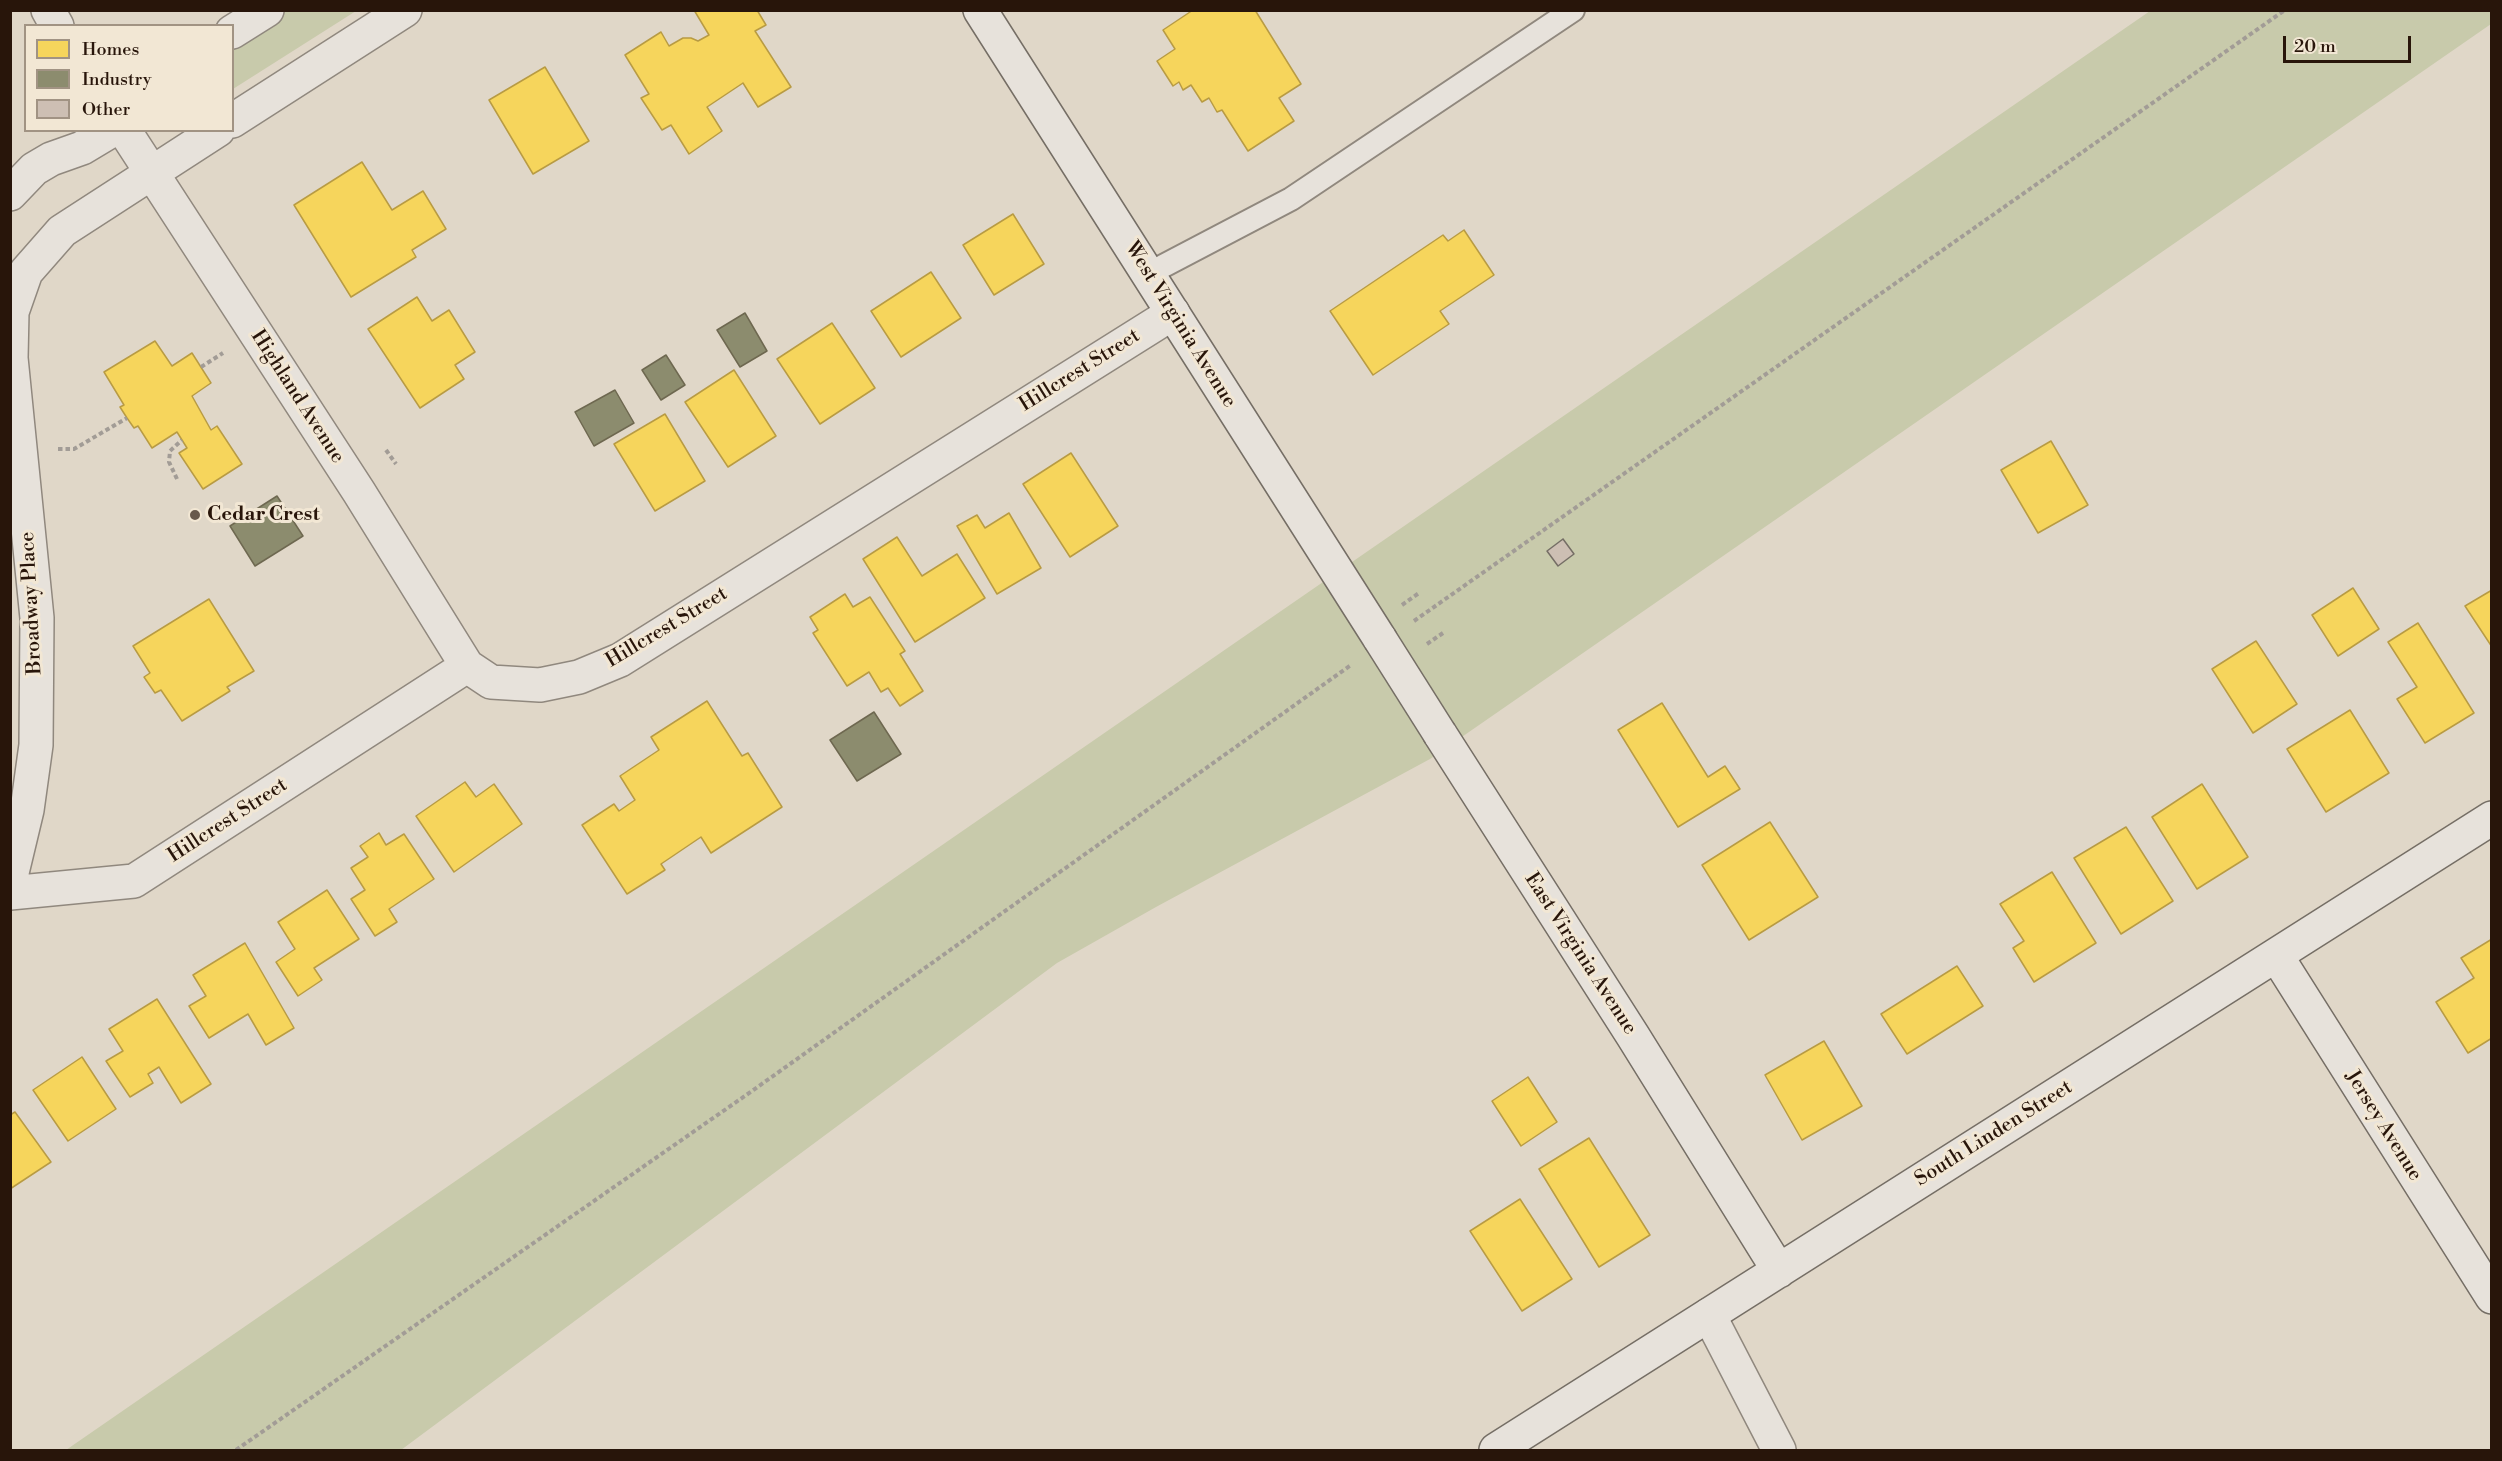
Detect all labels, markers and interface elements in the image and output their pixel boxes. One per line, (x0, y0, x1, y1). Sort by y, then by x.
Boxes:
legend (24, 24, 234, 132)
scale bar (2286, 24, 2414, 62)
text: 20 m (2294, 35, 2336, 58)
text: Homes (82, 38, 139, 61)
text: Industry (82, 68, 152, 91)
text: Other (82, 98, 130, 121)
street label: West Virginia Avenue (1119, 238, 1241, 412)
street label: Hillcrest Street (1015, 324, 1145, 418)
street label: Highland Avenue (245, 326, 349, 468)
place label: Cedar Crest (207, 503, 320, 527)
marker: Cedar Crest (188, 508, 202, 522)
street label: Broadway Place (16, 531, 48, 675)
street label: Hillcrest Street (602, 582, 732, 674)
street label: Hillcrest Street (164, 773, 292, 869)
street label: East Virginia Avenue (1519, 869, 1641, 1039)
street label: Jersey Avenue (2339, 1066, 2427, 1186)
street label: South Linden Street (1911, 1076, 2077, 1192)

